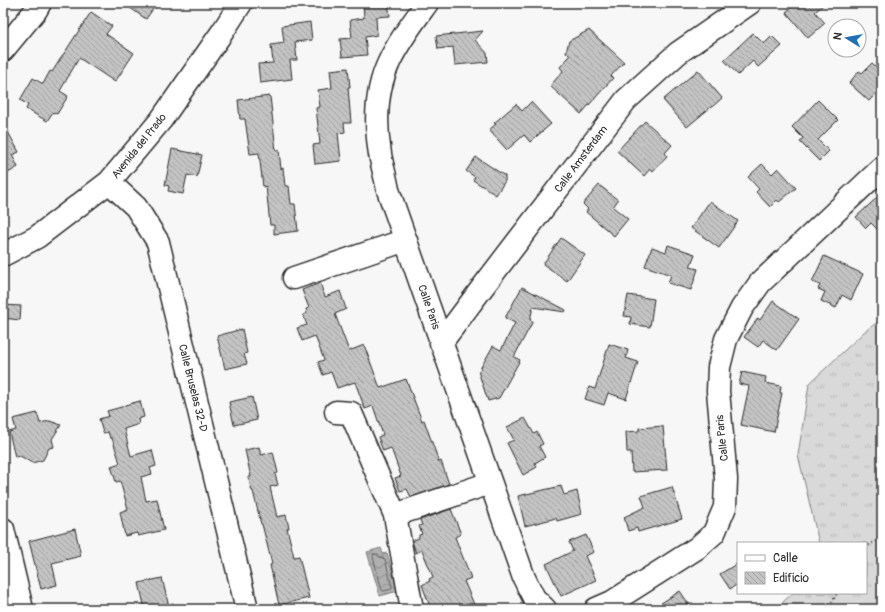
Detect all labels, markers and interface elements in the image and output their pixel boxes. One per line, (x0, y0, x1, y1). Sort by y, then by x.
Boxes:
north arrow (827, 18, 867, 58)
text: N (831, 31, 845, 41)
street label: Avenida del Prado (109, 111, 169, 181)
street label: Calle Amsterdam (552, 123, 610, 195)
street label: Calle Paris (415, 283, 443, 331)
street label: Calle Bruselas 32-D (176, 343, 210, 433)
street label: Calle Paris (713, 414, 731, 462)
legend (737, 542, 867, 594)
text: Calle (773, 551, 798, 566)
text: Edificio (773, 571, 809, 586)

